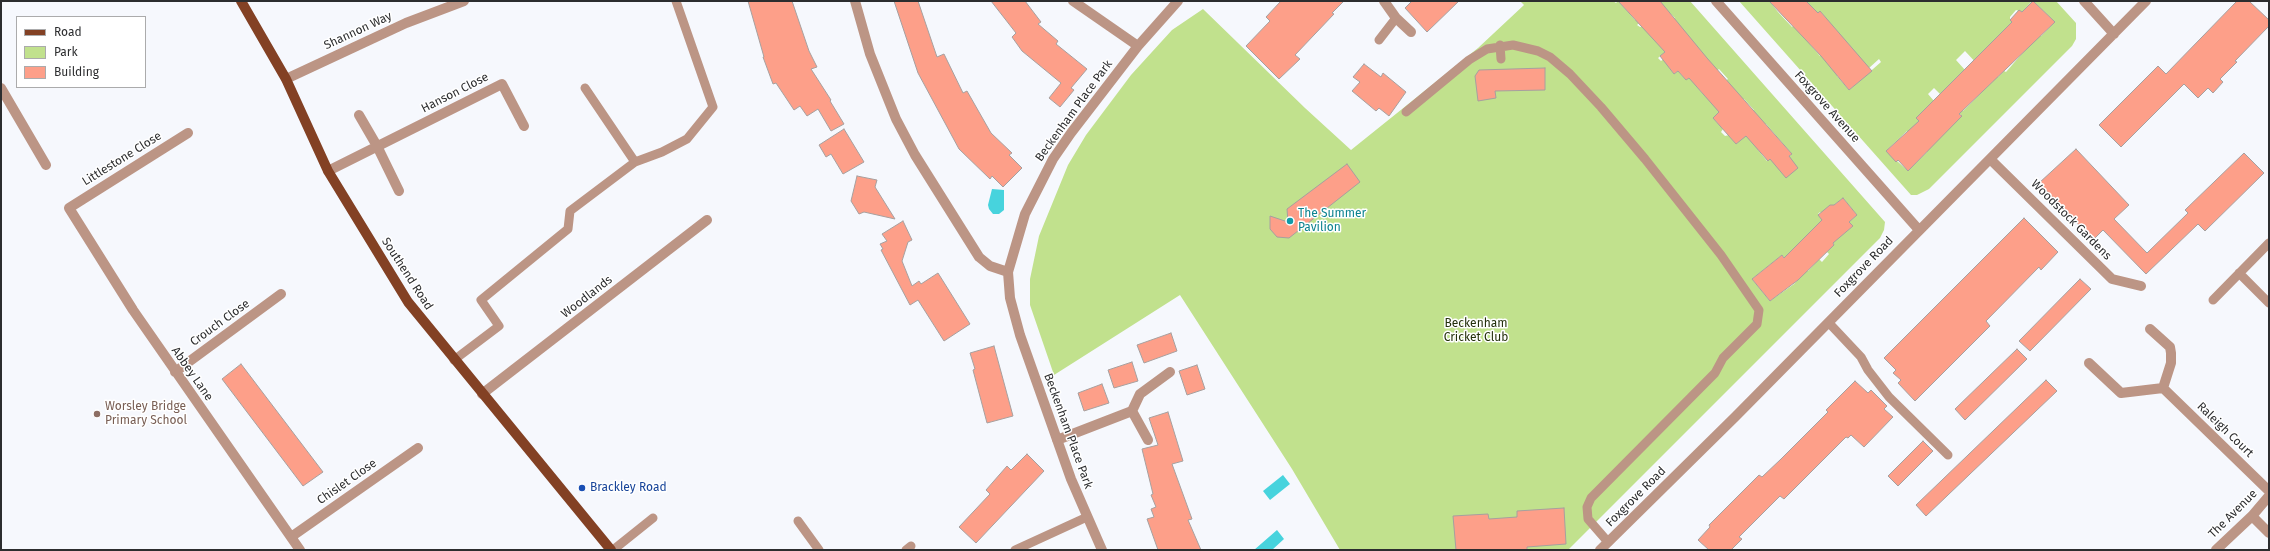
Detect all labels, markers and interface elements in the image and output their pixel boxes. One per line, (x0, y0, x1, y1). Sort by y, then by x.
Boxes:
street label: Shannon Way (322, 9, 394, 53)
legend (16, 16, 146, 88)
text: Road (54, 25, 82, 39)
text: Park (54, 45, 78, 59)
street label: Beckenham Place Park (1032, 57, 1116, 165)
text: Building (54, 65, 99, 79)
street label: Foxgrove Avenue (1791, 68, 1863, 146)
street label: Hanson Close (419, 70, 491, 116)
street label: Littlestone Close (80, 129, 164, 189)
street label: Woodstock Gardens (2028, 177, 2114, 263)
place label: The Summer Pavilion (1298, 207, 1366, 235)
marker: The Summer Pavilion (1285, 216, 1295, 226)
street label: Foxgrove Road (1831, 234, 1897, 300)
street label: Southend Road (378, 235, 436, 313)
street label: Woodlands (559, 273, 615, 321)
street label: Crouch Close (187, 297, 253, 349)
park label: Beckenham Cricket Club (1444, 317, 1508, 345)
street label: Abbey Lane (168, 344, 216, 404)
street label: Beckenham Place Park (1040, 371, 1096, 491)
place label: Worsley Bridge Primary School (105, 400, 187, 428)
street label: Raleigh Court (2194, 400, 2256, 460)
marker: Worsley Bridge Primary School (92, 409, 102, 419)
street label: Chislet Close (314, 456, 380, 508)
street label: Foxgrove Road (1603, 464, 1669, 530)
place label: Brackley Road (590, 481, 667, 495)
marker: Brackley Road (577, 483, 587, 493)
street label: The Avenue (2206, 487, 2260, 541)

